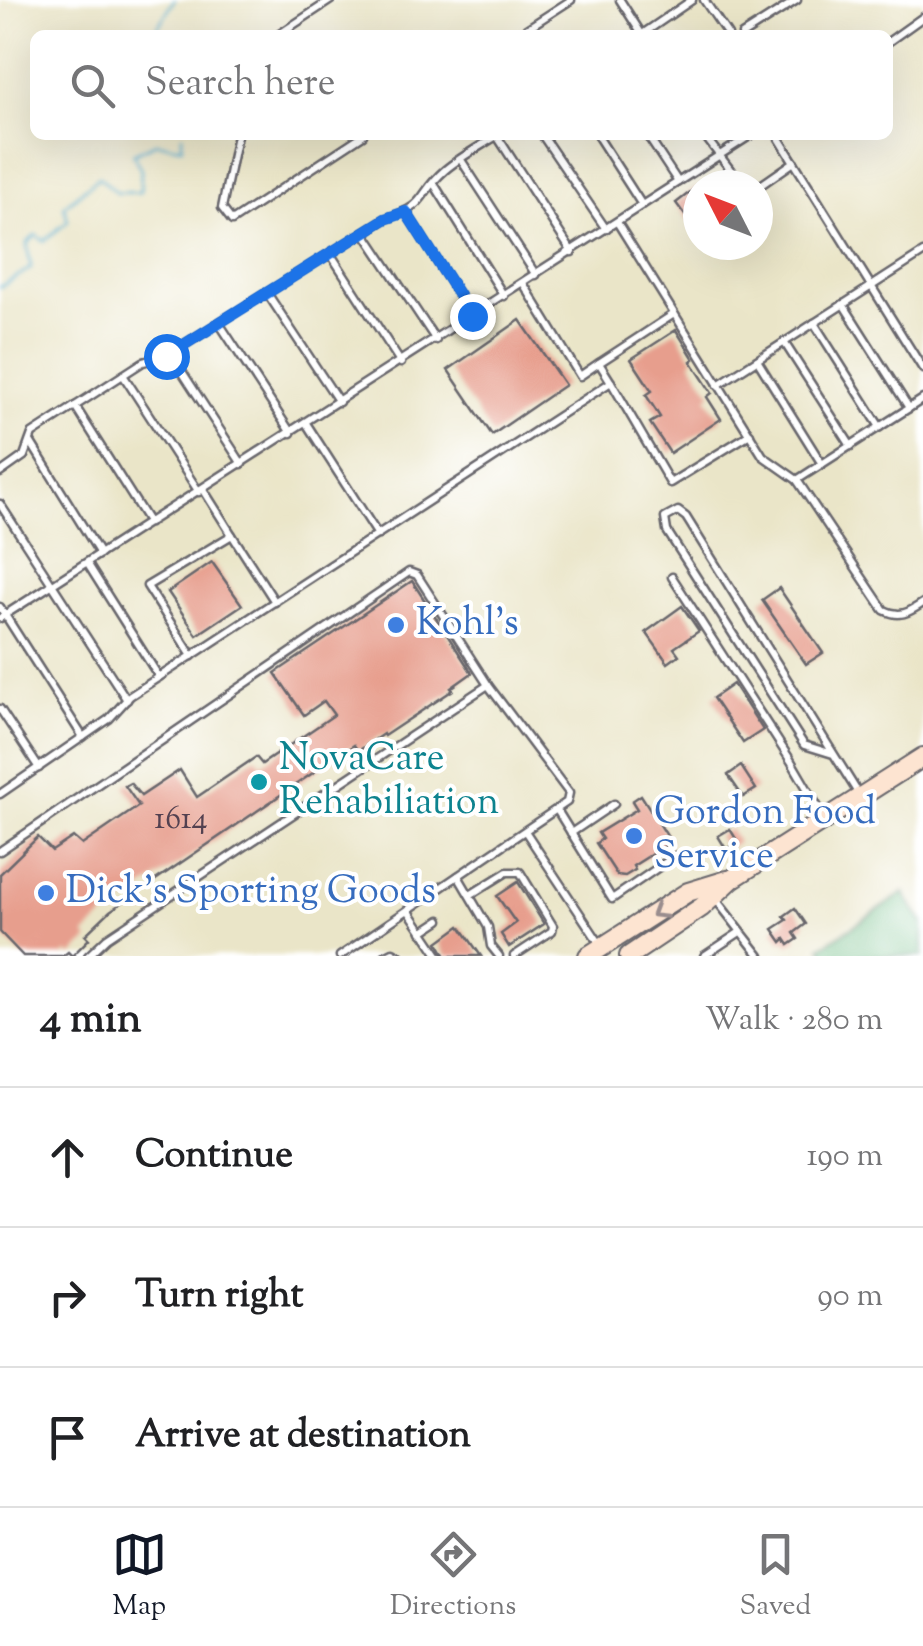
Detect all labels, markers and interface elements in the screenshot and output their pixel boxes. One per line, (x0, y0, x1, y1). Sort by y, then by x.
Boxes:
search box (30, 30, 893, 140)
icon: search (65, 58, 120, 113)
text: Search here (145, 58, 336, 112)
north arrow (683, 170, 773, 260)
route end (450, 294, 496, 340)
route start (144, 334, 190, 380)
place label: Kohl's (416, 598, 519, 652)
marker: Kohl's (385, 614, 407, 636)
place label: NovaCare Rehabiliation (279, 733, 499, 831)
marker: NovaCare Rehabiliation (248, 771, 270, 793)
place label: Gordon Food Service (654, 787, 876, 885)
house number: 1614 (154, 797, 208, 843)
marker: Gordon Food Service (623, 825, 645, 847)
place label: Dick's Sporting Goods (66, 866, 436, 920)
marker: Dick's Sporting Goods (35, 882, 57, 904)
one-way arrow (650, 899, 668, 918)
text: 4 min (40, 991, 142, 1051)
text: Walk · 280 m (705, 998, 883, 1044)
icon: ahead (40, 1130, 95, 1185)
text: Continue (135, 1130, 293, 1184)
text: 190 m (807, 1134, 883, 1180)
icon: right (40, 1270, 95, 1325)
text: Turn right (135, 1270, 303, 1324)
text: 90 m (817, 1274, 883, 1320)
icon: arrive (40, 1410, 95, 1465)
text: Arrive at destination (135, 1410, 471, 1464)
tab: Map (112, 1527, 167, 1627)
tab: Directions (390, 1527, 516, 1627)
tab: Saved (739, 1527, 811, 1627)

